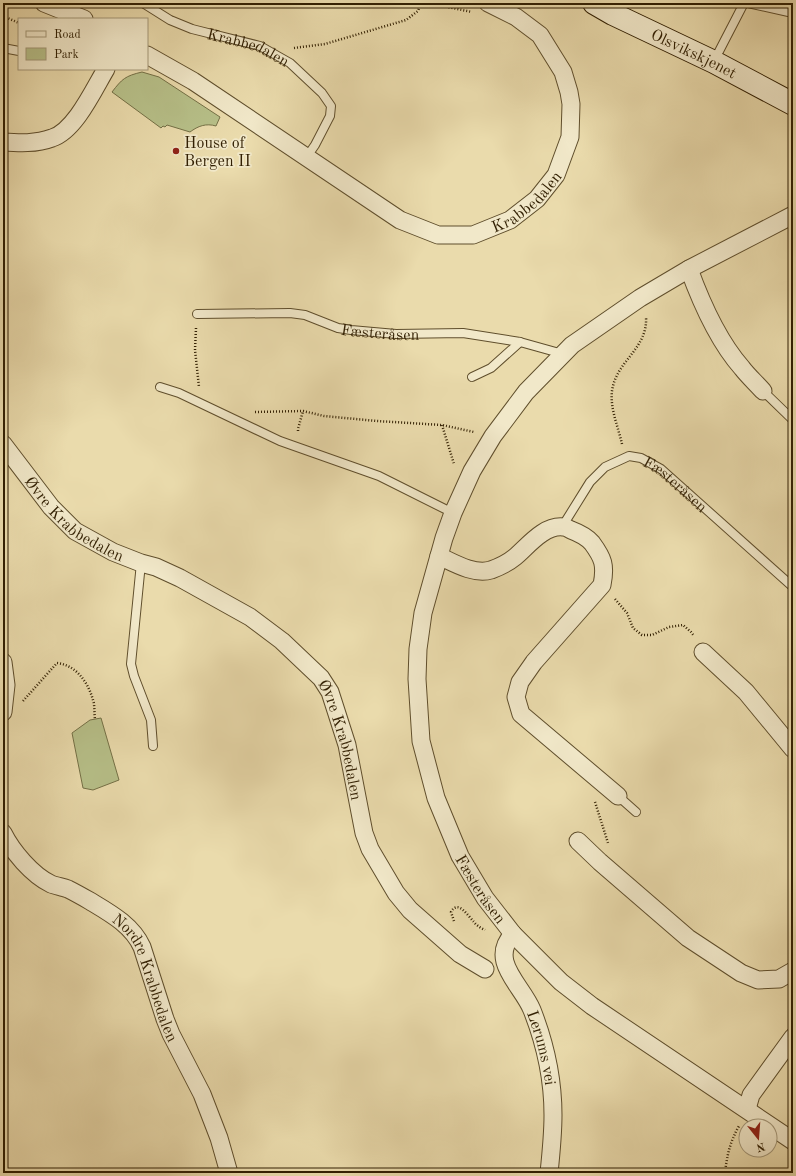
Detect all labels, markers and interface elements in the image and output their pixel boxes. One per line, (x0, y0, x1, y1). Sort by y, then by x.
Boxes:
legend (18, 18, 148, 70)
street label: Krabbedalen (205, 27, 292, 71)
street label: Olsvikskjenet (648, 27, 739, 83)
text: Road (54, 29, 81, 41)
text: Park (54, 49, 79, 61)
place label: House of Bergen II (184, 136, 251, 170)
marker: House of Bergen II (171, 146, 181, 156)
street label: Krabbedalen (490, 169, 566, 237)
street label: Fæsteråsen (340, 323, 420, 344)
street label: Fæsteråsen (640, 455, 710, 516)
street label: Øvre Krabbedalen (21, 474, 126, 565)
street label: Øvre Krabbedalen (314, 677, 364, 802)
street label: Fæsteråsen (451, 853, 508, 927)
street label: Nordre Krabbedalen (108, 911, 180, 1045)
street label: Lerums vei (523, 1009, 557, 1086)
north arrow (738, 1118, 778, 1158)
text: N (754, 1140, 766, 1153)

